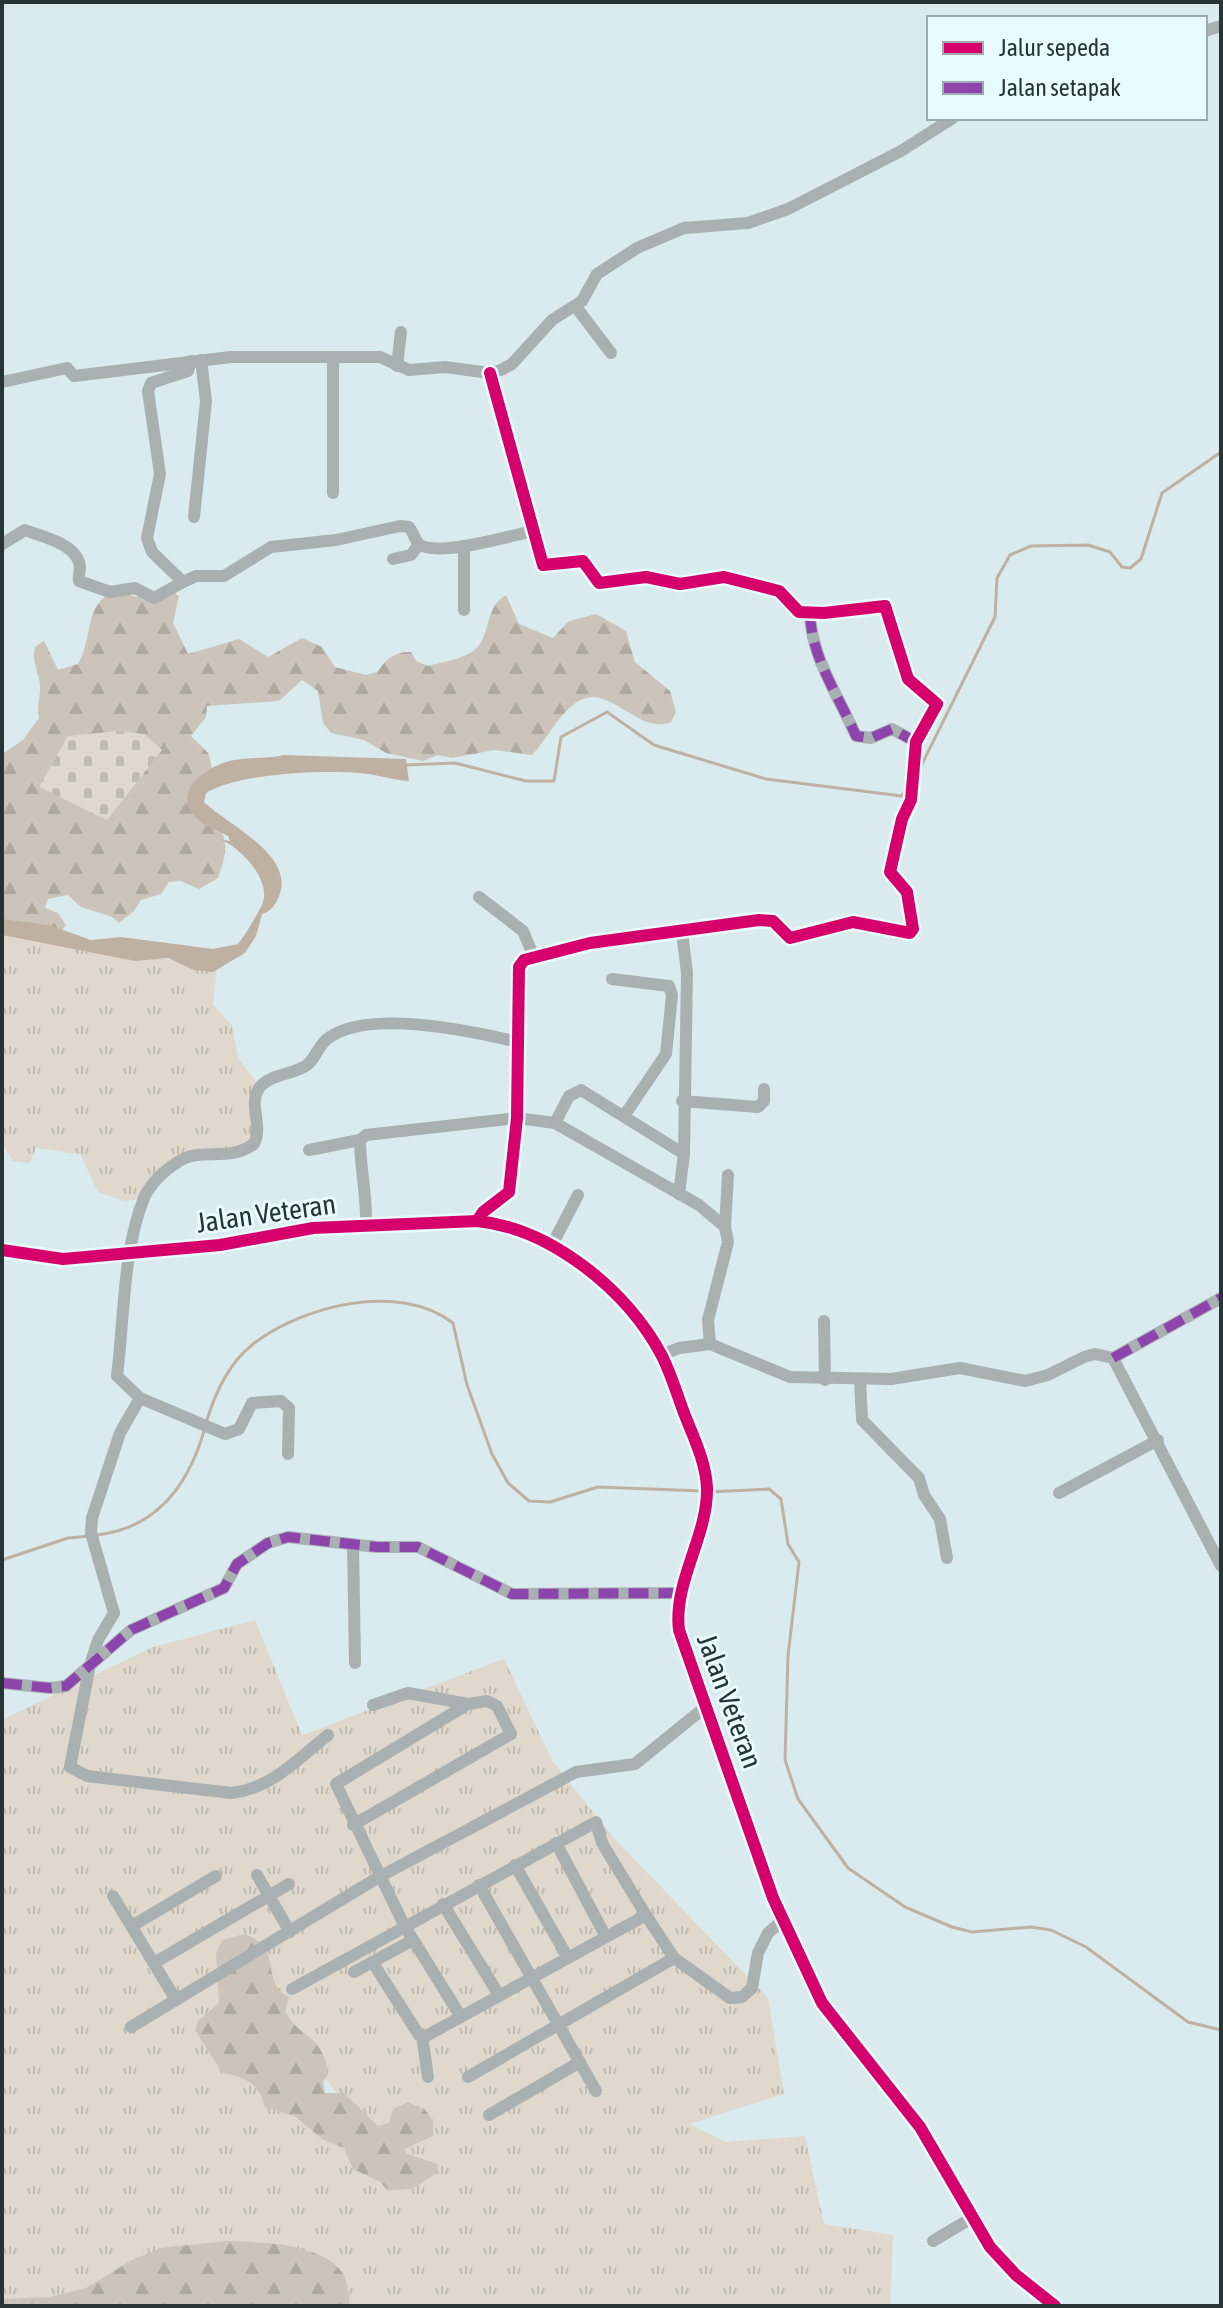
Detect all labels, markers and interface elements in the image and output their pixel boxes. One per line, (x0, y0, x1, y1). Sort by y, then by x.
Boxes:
legend (927, 16, 1207, 120)
text: Jalur sepeda (999, 34, 1110, 61)
text: Jalan setapak (999, 74, 1121, 101)
street label: Jalan Veteran (194, 1187, 338, 1239)
street label: Jalan Veteran (691, 1630, 769, 1772)

